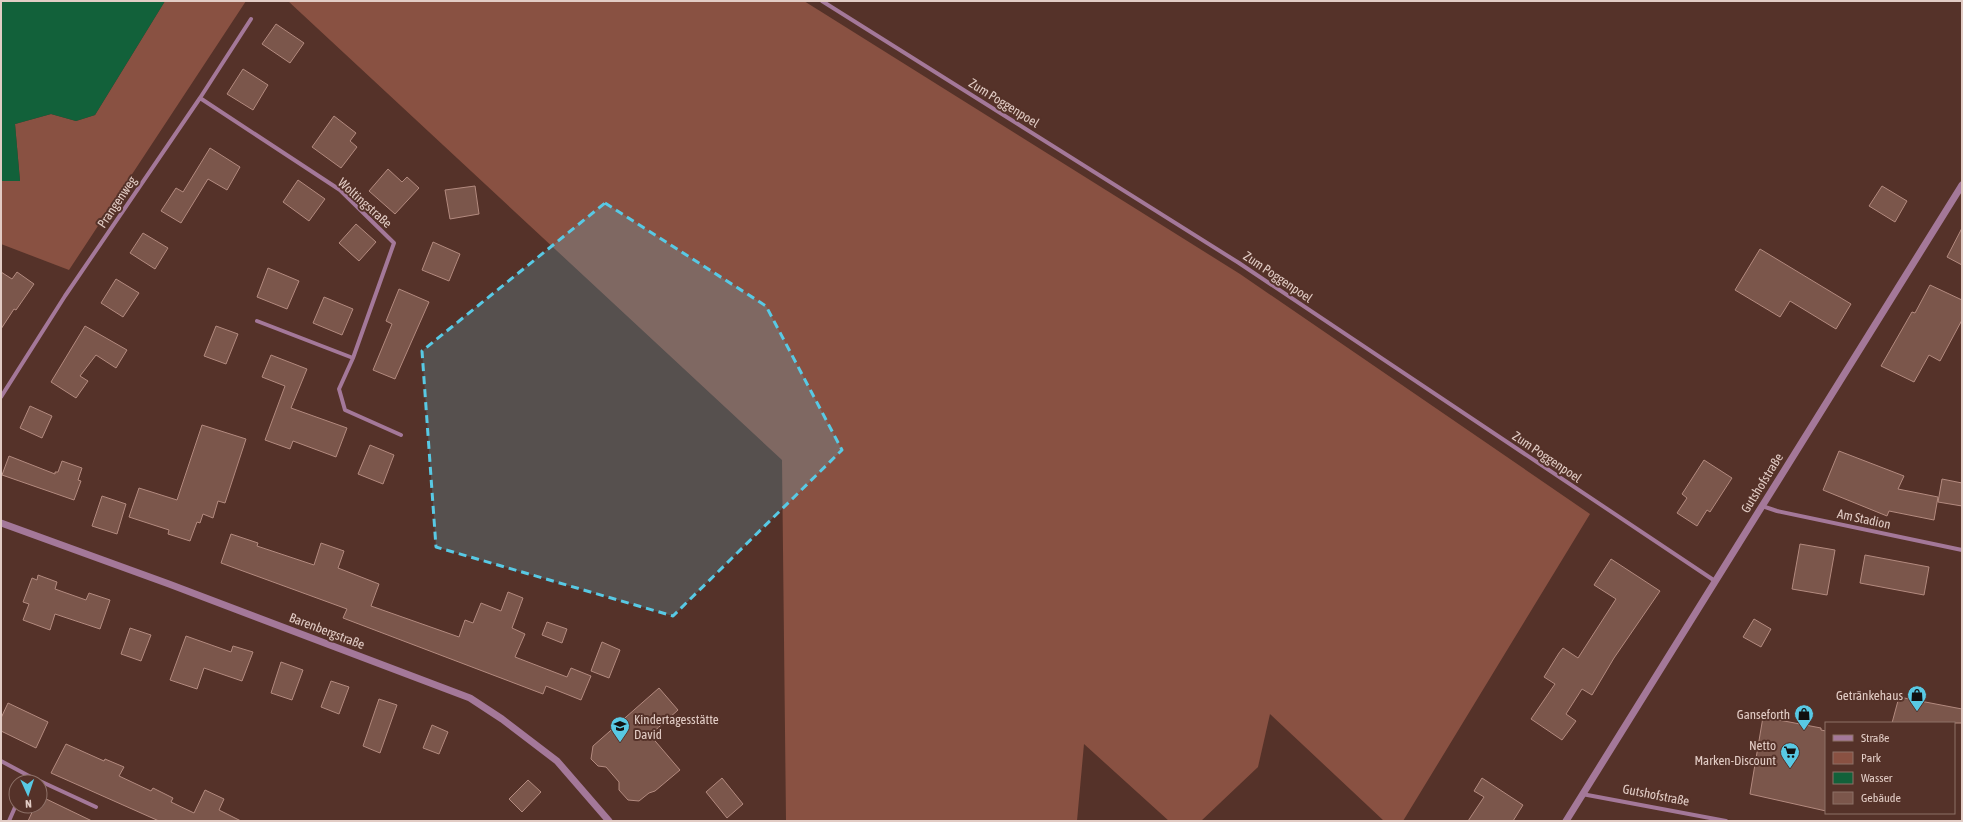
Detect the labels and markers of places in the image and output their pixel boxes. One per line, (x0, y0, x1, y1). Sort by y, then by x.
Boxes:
shop icon: Getränkehaus (1906, 684, 1928, 712)
place label: Getränkehaus (1836, 688, 1903, 703)
shop icon: Ganseforth (1793, 703, 1815, 731)
place label: Ganseforth (1737, 707, 1790, 722)
place label: Kindertagesstätte David (634, 712, 719, 742)
school or university icon: Kindertagesstätte David (609, 715, 631, 743)
place label: Netto Marken-Discount (1694, 738, 1776, 768)
supermarket icon: Netto Marken-Discount (1779, 741, 1801, 769)

